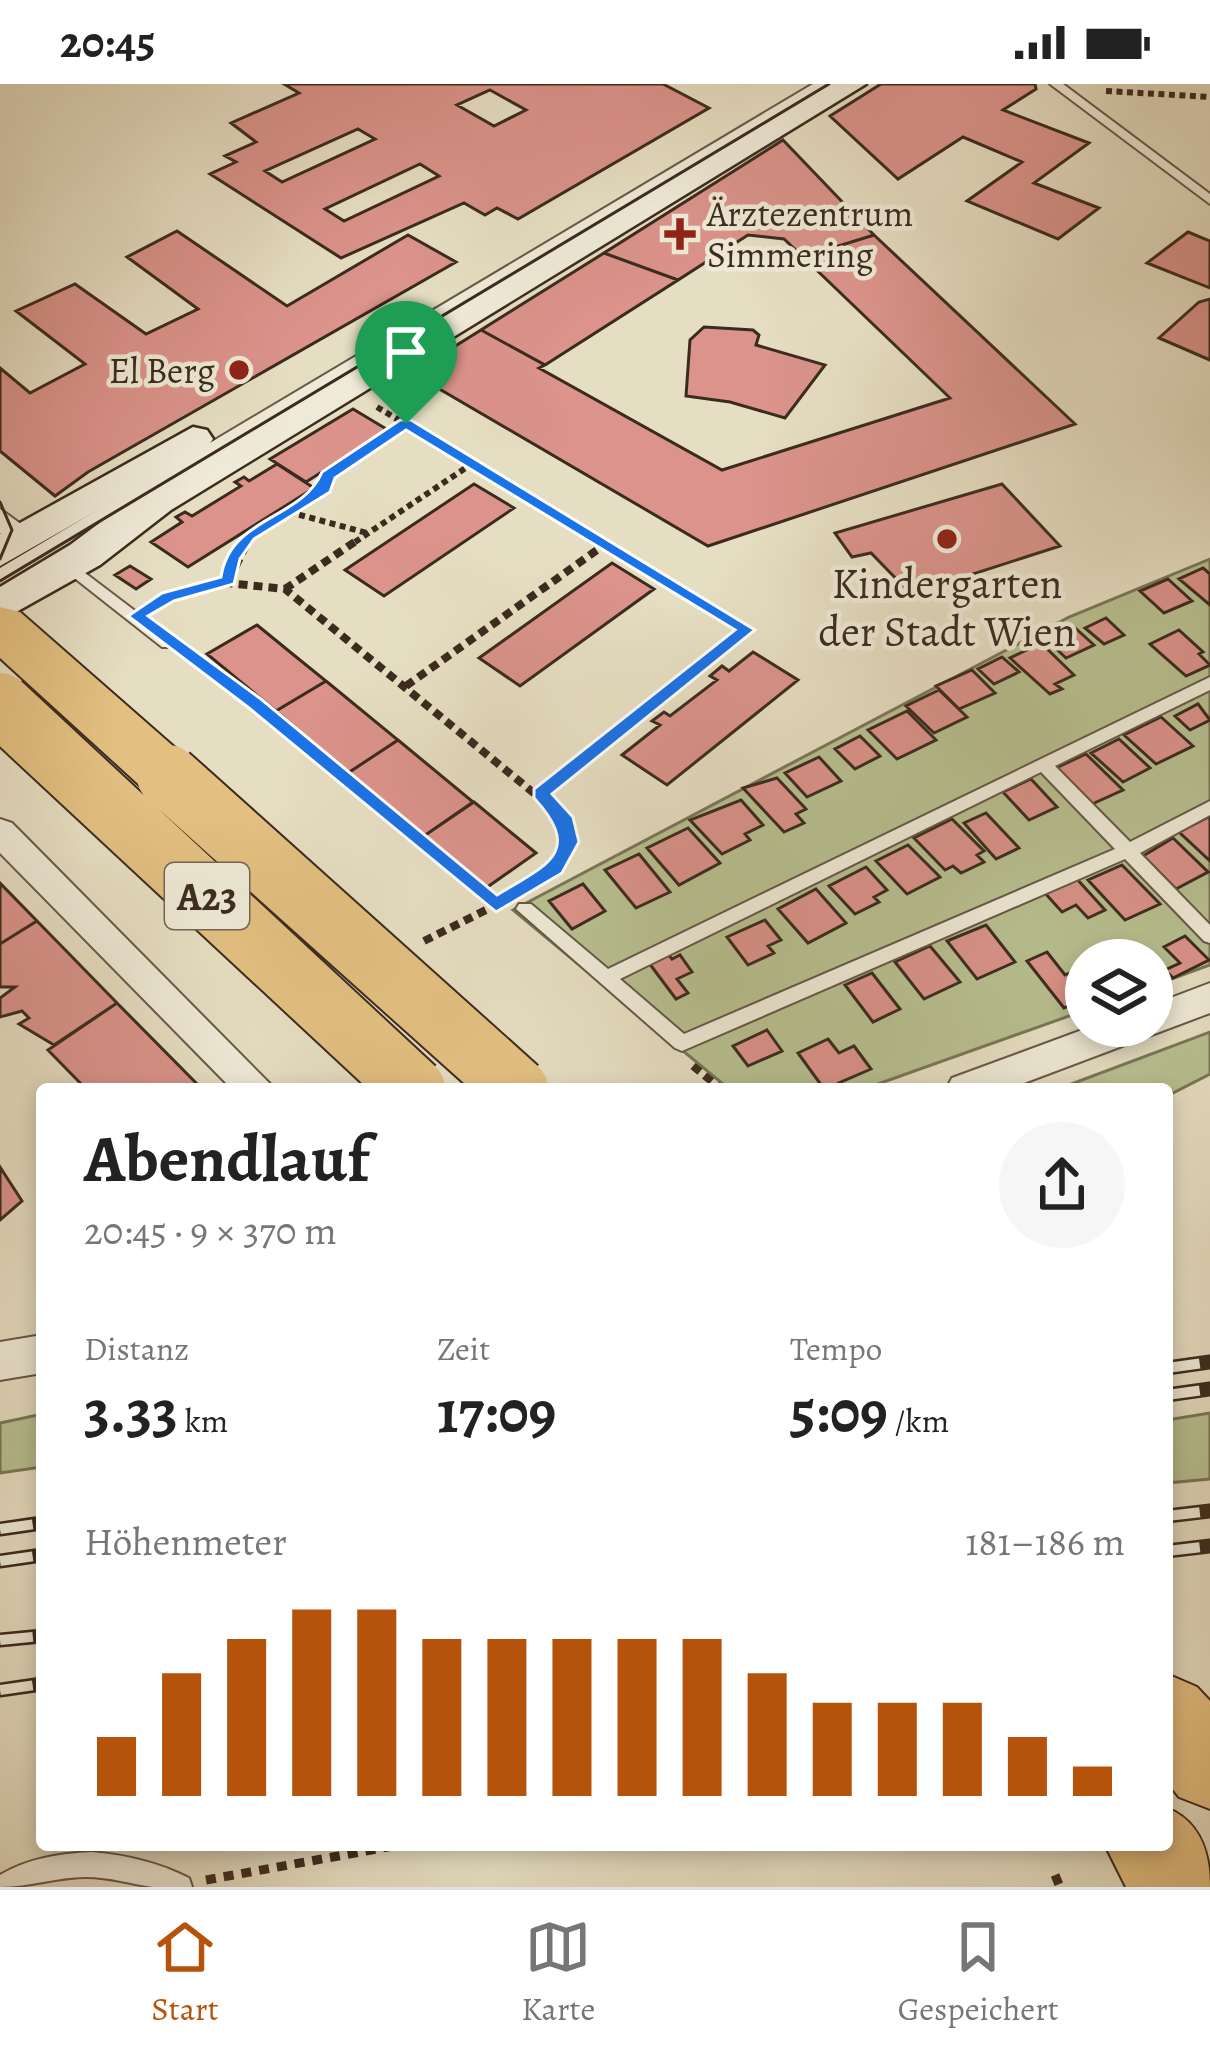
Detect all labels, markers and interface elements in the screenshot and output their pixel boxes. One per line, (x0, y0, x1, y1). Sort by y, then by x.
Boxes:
text: 20:45 (60, 11, 155, 73)
place label: Ärztezentrum Simmering (706, 189, 913, 279)
marker: Ärztezentrum Simmering (664, 218, 696, 250)
pin (355, 301, 457, 424)
icon: arrive (373, 319, 439, 385)
place label: El Berg (109, 346, 215, 395)
marker: El Berg (226, 357, 252, 383)
marker: Kindergarten der Stadt Wien (934, 526, 960, 552)
place label: Kindergarten der Stadt Wien (818, 555, 1076, 660)
road number: A23 (165, 863, 249, 929)
map controls (1065, 939, 1173, 1047)
button: layers (1065, 939, 1173, 1047)
text: Abendlauf (84, 1114, 370, 1204)
button: share (999, 1122, 1125, 1248)
text: 20:45 · 9 × 370 m (84, 1204, 337, 1257)
text: Distanz (84, 1326, 189, 1371)
text: Zeit (437, 1326, 490, 1371)
text: Tempo (790, 1326, 882, 1371)
text: 3.33 (84, 1371, 178, 1453)
text: 17:09 (437, 1371, 556, 1453)
text: 5:09 (790, 1371, 888, 1453)
text: km (178, 1398, 228, 1443)
text: /km (888, 1398, 949, 1443)
text: Höhenmeter (84, 1515, 287, 1568)
text: 181–186 m (965, 1515, 1125, 1568)
tab: Start (151, 1914, 219, 2031)
tab: Karte (521, 1914, 595, 2031)
tab: Gespeichert (898, 1914, 1059, 2031)

